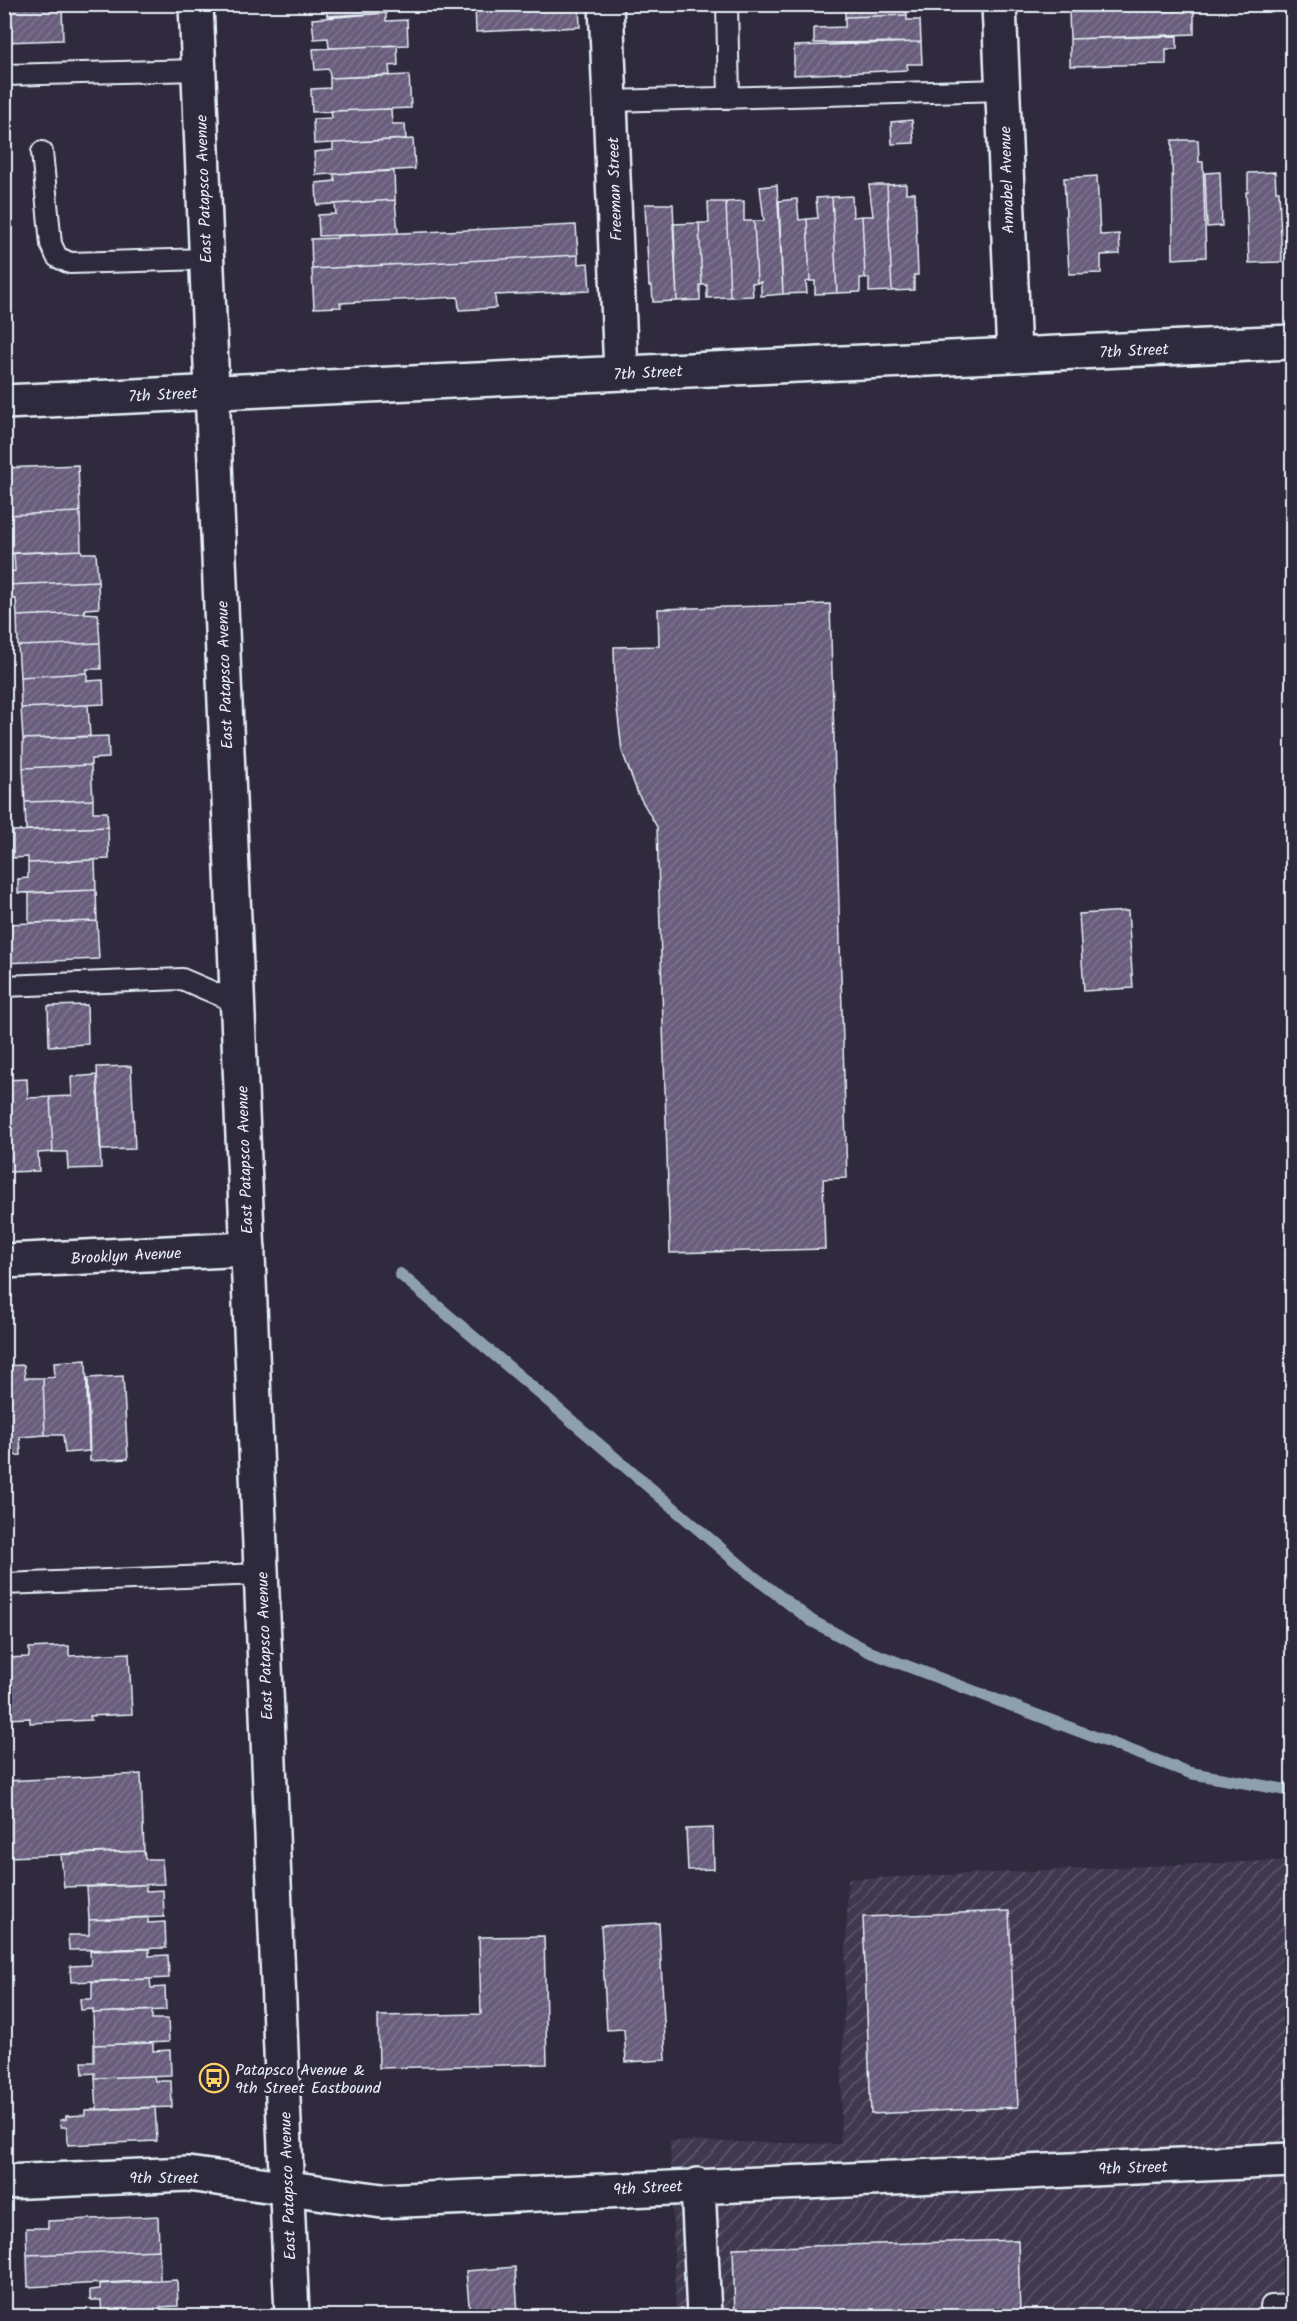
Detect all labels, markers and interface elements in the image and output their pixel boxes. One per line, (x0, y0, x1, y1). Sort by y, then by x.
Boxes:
street label: East Patapsco Avenue (189, 114, 220, 264)
street label: Annabel Avenue (993, 126, 1022, 234)
street label: Freeman Street (601, 136, 630, 241)
street label: 7th Street (1099, 337, 1170, 366)
street label: 7th Street (613, 359, 684, 388)
street label: 7th Street (128, 381, 199, 410)
street label: East Patapsco Avenue (210, 600, 241, 750)
street label: East Patapsco Avenue (230, 1085, 261, 1235)
street label: Brooklyn Avenue (70, 1241, 182, 1272)
street label: East Patapsco Avenue (250, 1571, 281, 1721)
place label: Patapsco Avenue & 9th Street Eastbound (235, 2058, 382, 2101)
bus stop icon: Patapsco Avenue & 9th Street Eastbound (198, 2062, 230, 2094)
street label: East Patapsco Avenue (273, 2111, 304, 2261)
street label: 9th Street (1098, 2155, 1169, 2182)
street label: 9th Street (129, 2166, 200, 2191)
street label: 9th Street (613, 2174, 684, 2203)

